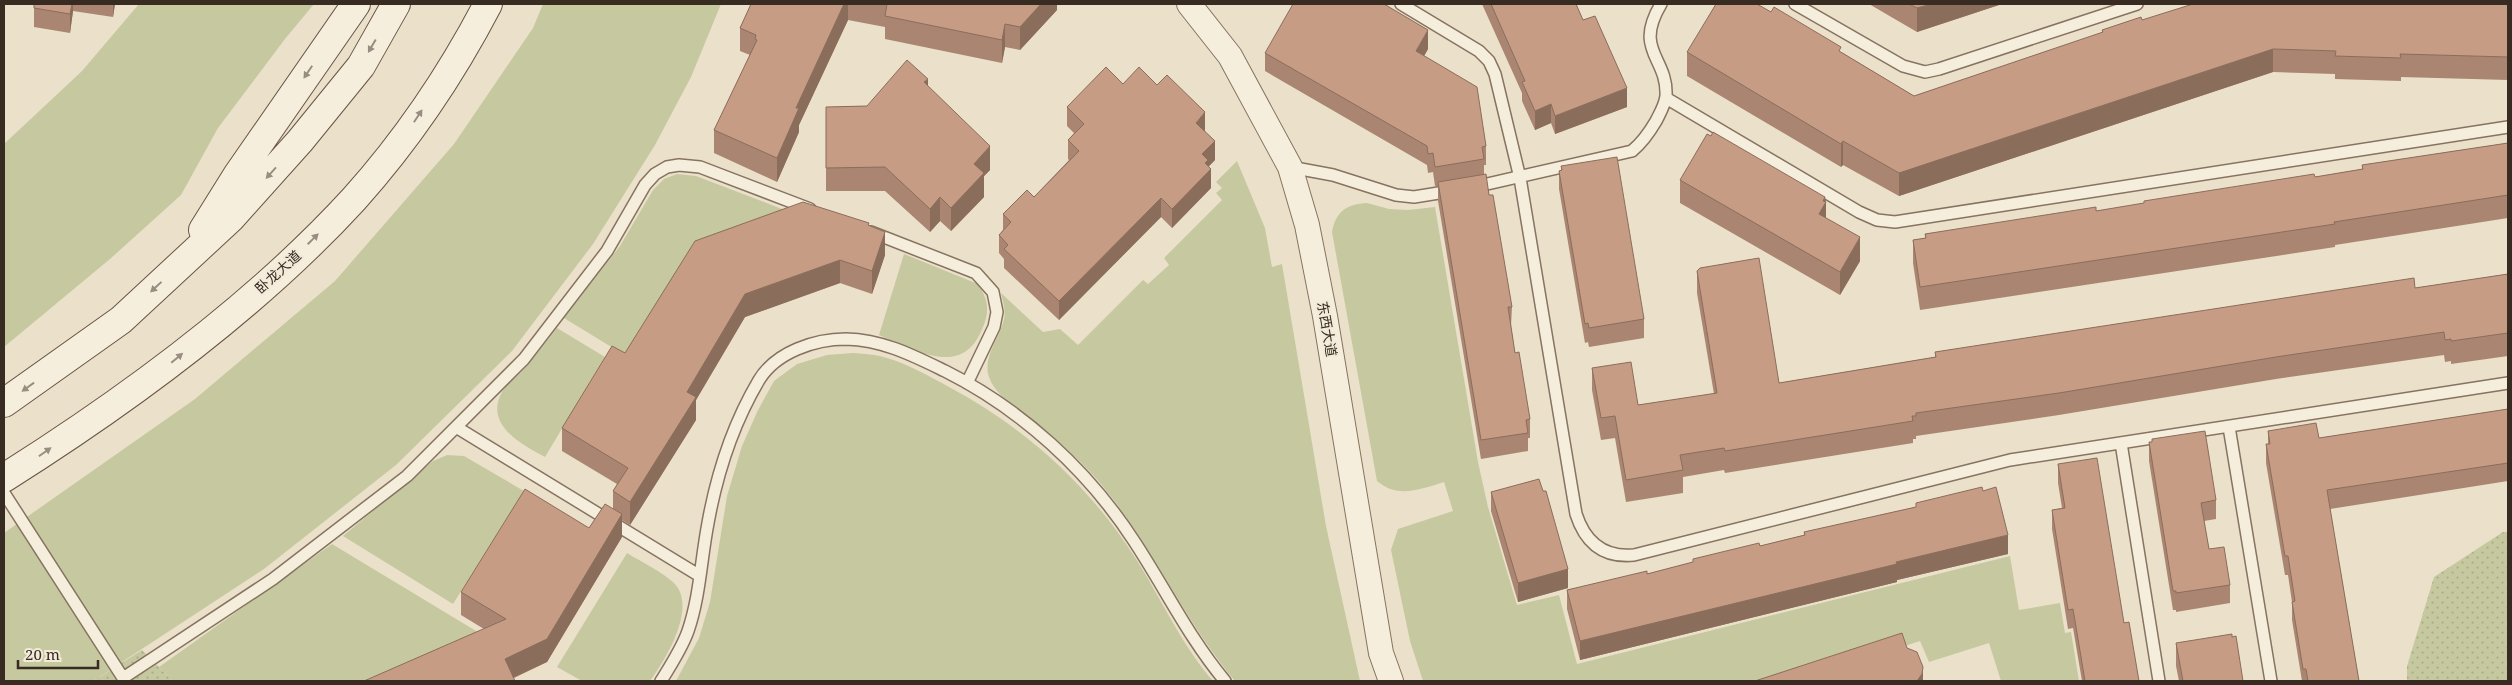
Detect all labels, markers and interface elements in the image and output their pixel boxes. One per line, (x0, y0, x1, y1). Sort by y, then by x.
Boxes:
one-way arrow (368, 40, 377, 53)
one-way arrow (303, 65, 313, 79)
one-way arrow (414, 110, 423, 123)
one-way arrow (265, 166, 277, 178)
one-way arrow (307, 234, 319, 246)
street label: 卧龙大道 (251, 246, 305, 297)
one-way arrow (151, 281, 163, 293)
street label: 东西大道 (1313, 300, 1342, 358)
one-way arrow (171, 352, 184, 363)
one-way arrow (21, 382, 35, 392)
one-way arrow (38, 447, 52, 457)
scale bar (18, 638, 98, 670)
text: 20 m (25, 644, 60, 664)

